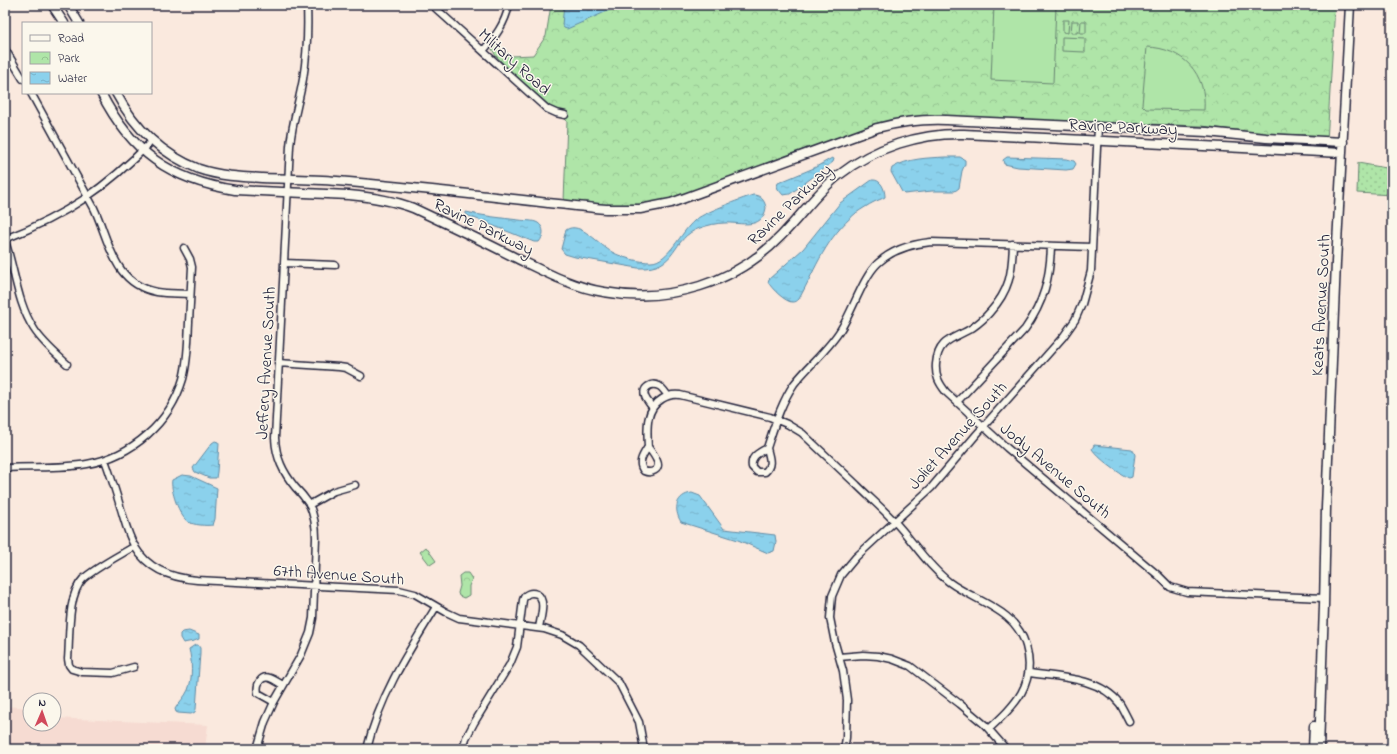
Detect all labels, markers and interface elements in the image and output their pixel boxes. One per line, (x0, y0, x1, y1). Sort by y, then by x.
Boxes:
legend (22, 22, 152, 94)
street label: Military Road (471, 23, 556, 103)
text: Road (58, 30, 84, 48)
text: Park (58, 50, 80, 68)
text: Water (58, 70, 87, 88)
street label: Ravine Parkway (1068, 112, 1178, 144)
street label: Ravine Parkway (742, 158, 839, 253)
street label: Ravine Parkway (428, 192, 538, 263)
street label: Keats Avenue South (1305, 234, 1338, 377)
street label: Jeffery Avenue South (250, 286, 284, 440)
street label: Joliet Avenue South (903, 376, 1014, 496)
street label: Jody Avenue South (993, 417, 1116, 526)
street label: 67th Avenue South (273, 558, 405, 593)
north arrow (22, 692, 62, 732)
text: N (38, 695, 46, 711)

